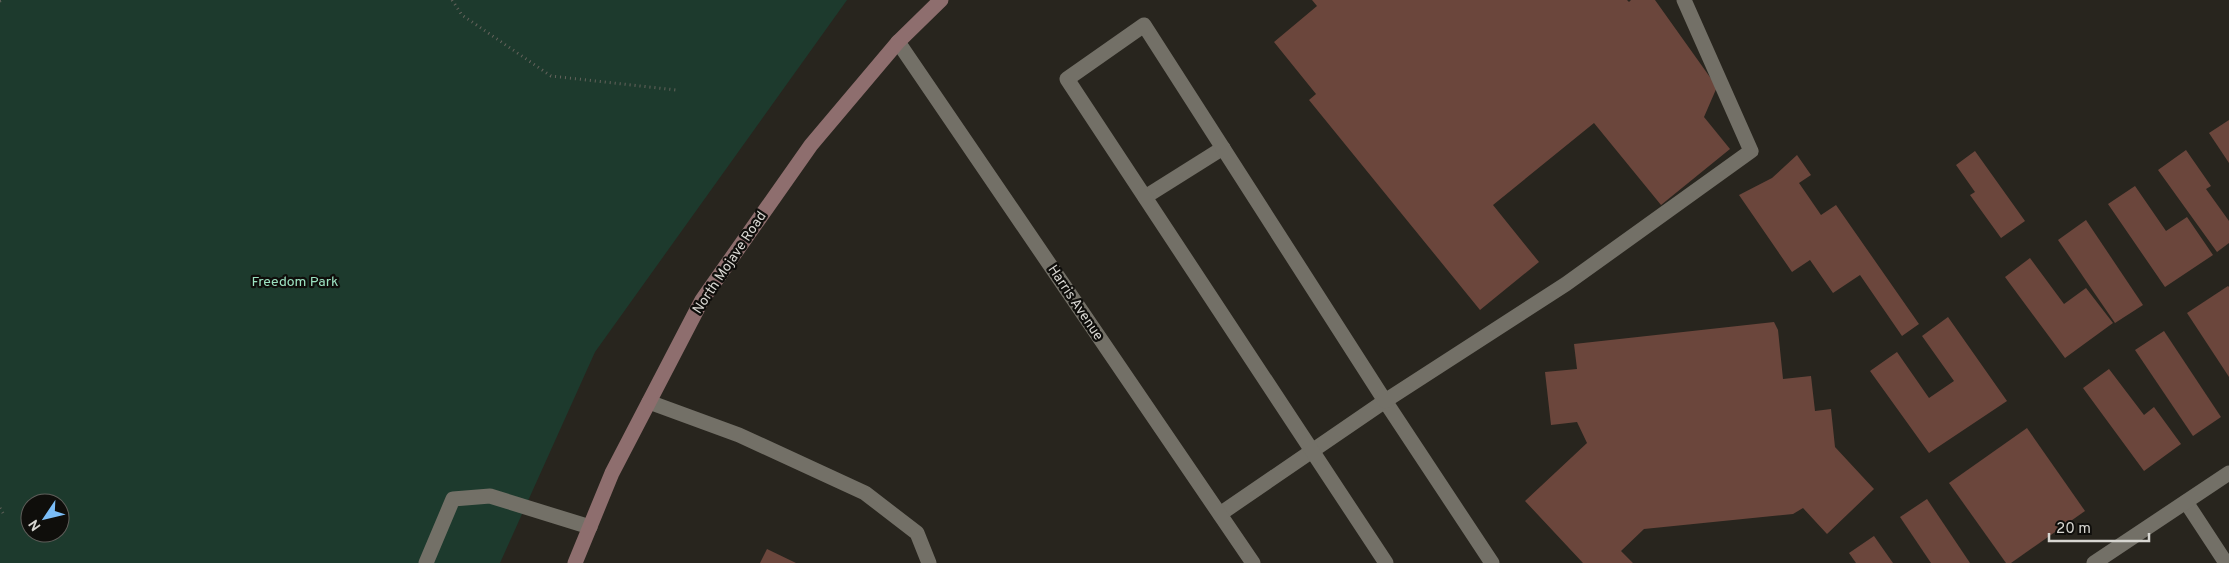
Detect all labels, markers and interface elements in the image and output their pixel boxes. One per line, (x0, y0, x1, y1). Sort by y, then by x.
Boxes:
street label: North Mojave Road (689, 209, 771, 317)
street label: Harris Avenue (1044, 262, 1106, 344)
park label: Freedom Park (251, 274, 339, 291)
north arrow (20, 493, 70, 543)
scale bar (2049, 510, 2149, 542)
text: N (26, 516, 45, 534)
text: 20 m (2056, 520, 2091, 539)

